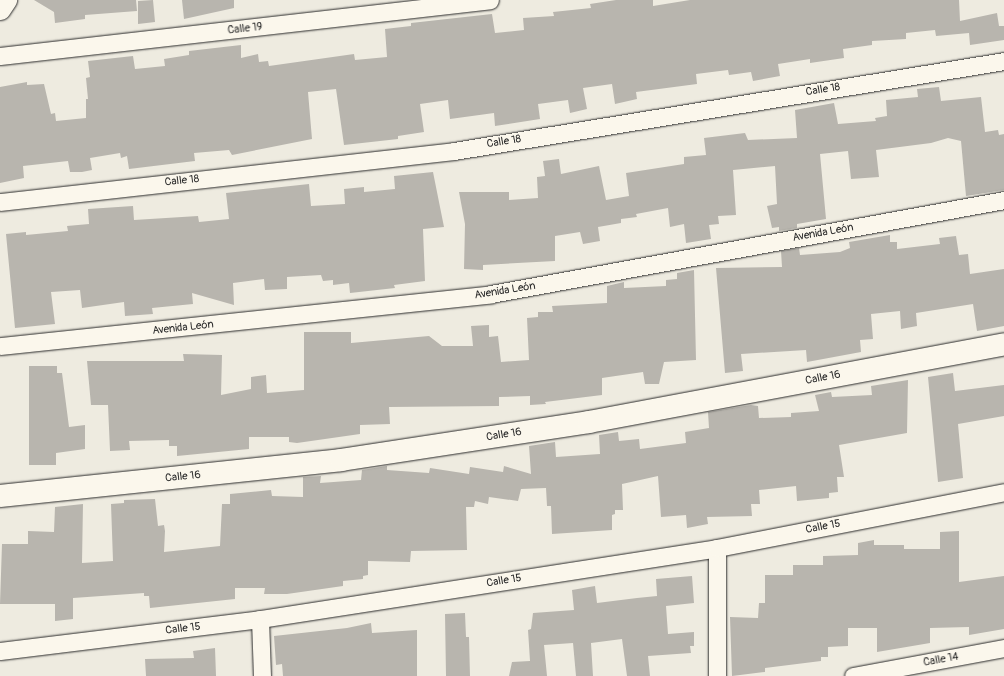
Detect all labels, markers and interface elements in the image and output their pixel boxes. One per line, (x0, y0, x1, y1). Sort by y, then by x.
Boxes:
street label: Calle 19 (227, 21, 263, 37)
street label: Calle 18 (805, 81, 841, 99)
street label: Calle 18 (486, 133, 522, 151)
street label: Calle 18 (164, 173, 200, 189)
street label: Avenida León (792, 221, 854, 245)
street label: Avenida León (474, 280, 536, 302)
street label: Avenida León (152, 318, 214, 338)
street label: Calle 16 (804, 368, 842, 388)
street label: Calle 16 (485, 426, 523, 444)
street label: Calle 16 (165, 469, 201, 485)
street label: Calle 15 (804, 517, 842, 537)
street label: Calle 15 (486, 572, 522, 590)
street label: Calle 15 (165, 620, 201, 638)
street label: Calle 14 (922, 650, 960, 670)

